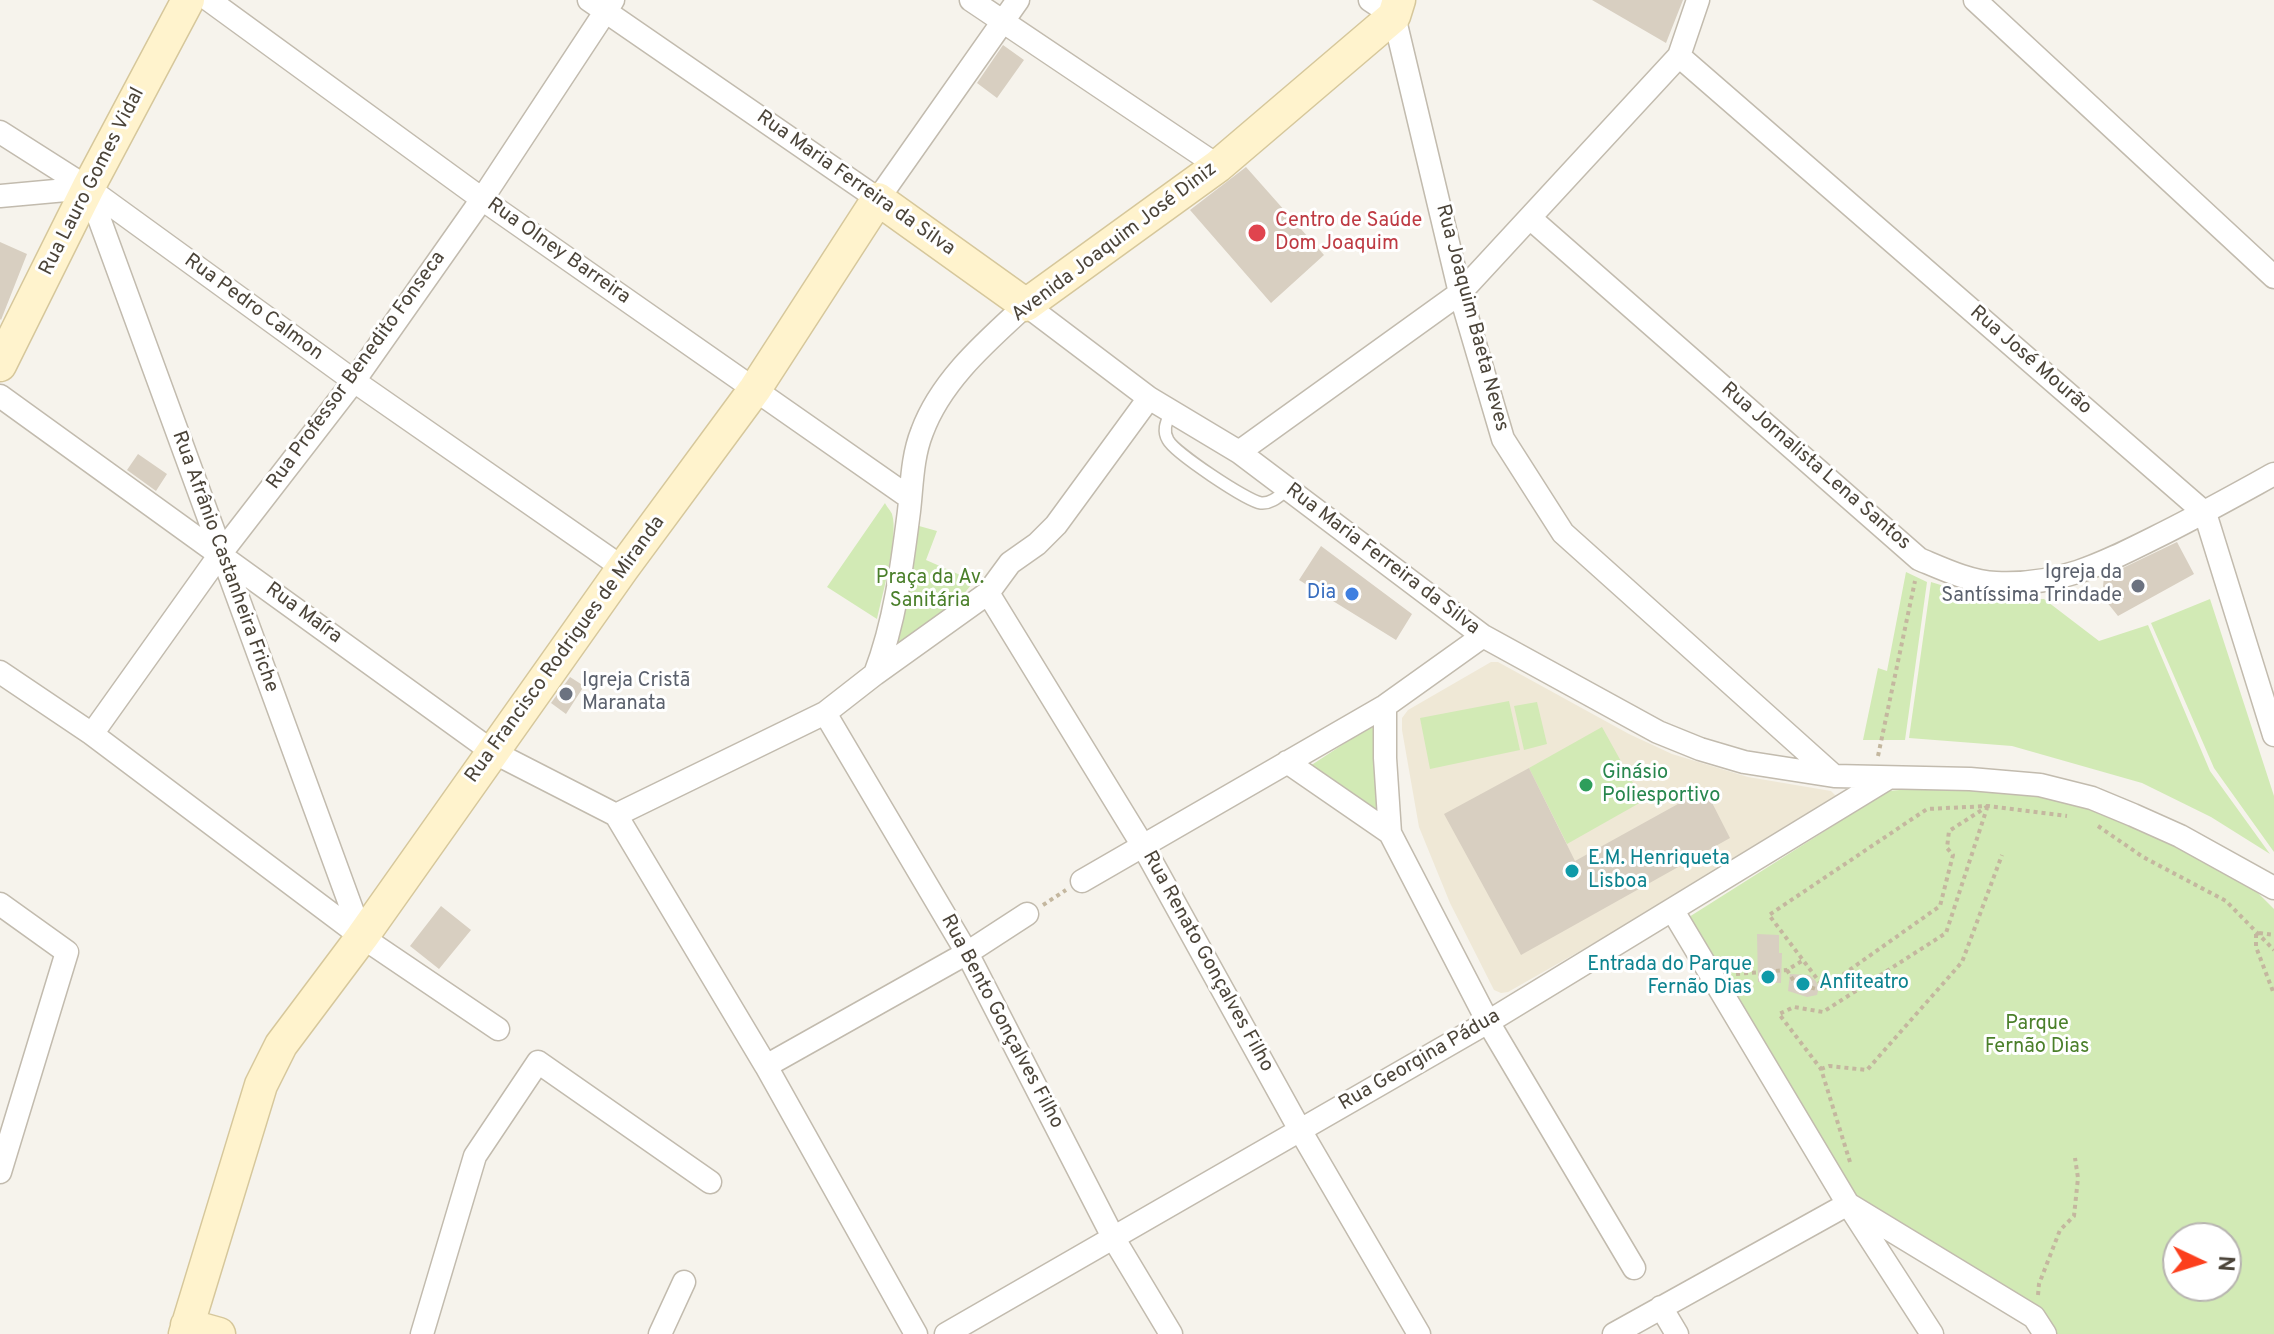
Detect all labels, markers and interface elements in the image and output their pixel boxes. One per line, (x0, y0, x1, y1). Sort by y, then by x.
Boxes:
street label: Rua Lauro Gomes Vidal (35, 84, 151, 280)
street label: Rua Maria Ferreira da Silva (751, 106, 959, 262)
street label: Avenida Joaquim José Diniz (1008, 158, 1222, 328)
street label: Rua Olney Barreira (482, 194, 634, 310)
street label: Rua Joaquim Baeta Neves (1429, 202, 1513, 434)
place label: Centro de Saúde Dom Joaquim (1275, 210, 1422, 257)
marker: Centro de Saúde Dom Joaquim (1246, 222, 1268, 244)
street label: Rua Professor Benedito Fonseca (263, 247, 451, 495)
street label: Rua Pedro Calmon (179, 249, 327, 367)
street label: Rua José Mourão (1964, 301, 2096, 421)
street label: Rua Jornalista Lena Santos (1715, 378, 1915, 556)
street label: Rua Afrânio Castanheira Friche (165, 428, 283, 696)
street label: Rua Maria Ferreira da Silva (1280, 479, 1484, 641)
street label: Rua Francisco Rodrigues de Miranda (461, 512, 671, 788)
place label: Igreja da Santíssima Trindade (1941, 562, 2122, 609)
park label: Praça da Av. Sanitária (876, 567, 984, 614)
marker: Igreja da Santíssima Trindade (2129, 577, 2147, 595)
street label: Rua Maíra (260, 578, 346, 650)
place label: Dia (1307, 582, 1336, 606)
marker: Dia (1343, 585, 1361, 603)
place label: Igreja Cristã Maranata (582, 670, 690, 717)
marker: Igreja Cristã Maranata (557, 685, 575, 703)
place label: Ginásio Poliesportivo (1602, 762, 1720, 809)
marker: Ginásio Poliesportivo (1577, 776, 1595, 794)
street label: Rua Renato Gonçalves Filho (1136, 847, 1278, 1077)
place label: E.M. Henriqueta Lisboa (1588, 848, 1730, 895)
marker: E.M. Henriqueta Lisboa (1563, 862, 1581, 880)
street label: Rua Bento Gonçalves Filho (934, 911, 1068, 1133)
place label: Entrada do Parque Fernão Dias (1587, 954, 1752, 1001)
marker: Entrada do Parque Fernão Dias (1759, 968, 1777, 986)
place label: Anfiteatro (1819, 972, 1909, 996)
marker: Anfiteatro (1794, 975, 1812, 993)
street label: Rua Georgina Pádua (1335, 1005, 1505, 1117)
park label: Parque Fernão Dias (1985, 1013, 2089, 1060)
north arrow (2162, 1222, 2242, 1302)
text: N (2210, 1255, 2238, 1272)

